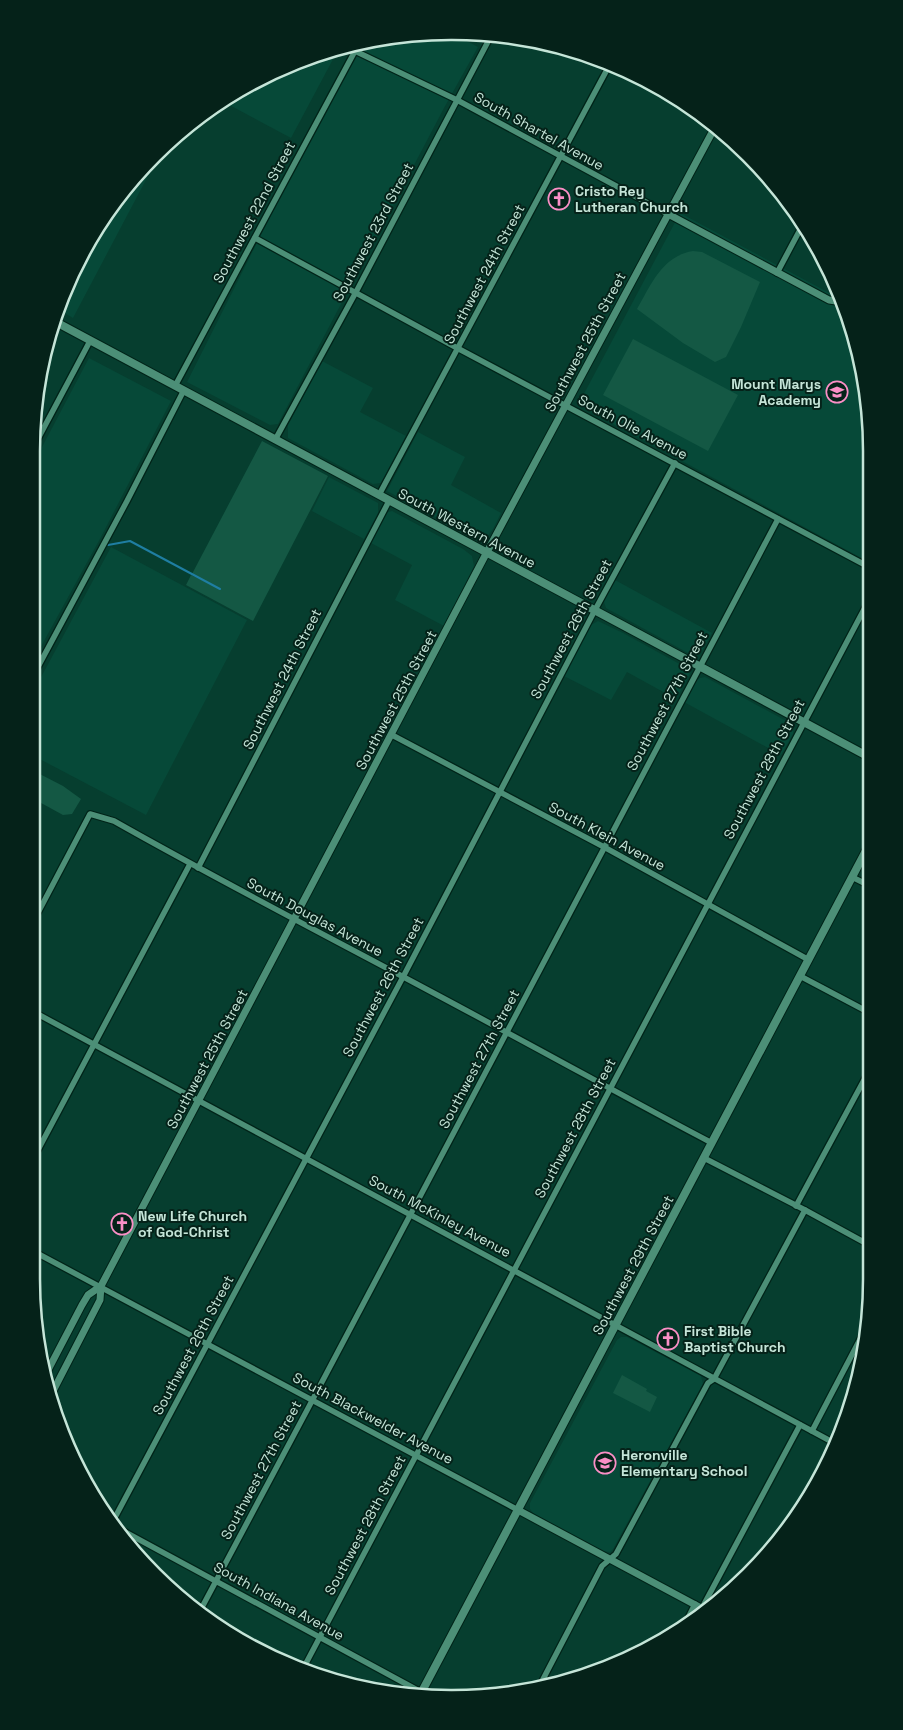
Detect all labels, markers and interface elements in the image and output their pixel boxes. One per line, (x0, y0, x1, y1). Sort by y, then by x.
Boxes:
street label: South Shartel Avenue (471, 88, 607, 174)
street label: Southwest 22nd Street (209, 138, 299, 286)
street label: Southwest 23rd Street (329, 159, 417, 305)
place label: Cristo Rey Lutheran Church (575, 182, 688, 216)
church icon: Cristo Rey Lutheran Church (547, 187, 571, 211)
street label: Southwest 24th Street (440, 201, 528, 347)
street label: Southwest 25th Street (541, 269, 629, 415)
place label: Mount Marys Academy (731, 375, 821, 409)
school or university icon: Mount Marys Academy (825, 380, 849, 404)
street label: South Olie Avenue (575, 390, 691, 464)
street label: South Western Avenue (395, 484, 539, 572)
street label: Southwest 26th Street (526, 556, 616, 702)
street label: Southwest 24th Street (239, 606, 325, 752)
street label: Southwest 25th Street (352, 627, 440, 773)
street label: Southwest 27th Street (623, 628, 711, 774)
street label: Southwest 28th Street (719, 696, 809, 842)
street label: South Klein Avenue (546, 798, 668, 874)
street label: South Douglas Avenue (244, 873, 386, 961)
street label: Southwest 26th Street (338, 914, 428, 1060)
street label: Southwest 25th Street (163, 986, 251, 1132)
street label: Southwest 27th Street (435, 986, 523, 1132)
street label: Southwest 28th Street (530, 1055, 620, 1201)
street label: South McKinley Avenue (366, 1171, 514, 1261)
street label: Southwest 29th Street (588, 1192, 678, 1338)
place label: New Life Church of God-Christ (138, 1207, 247, 1241)
church icon: New Life Church of God-Christ (110, 1212, 134, 1236)
street label: Southwest 26th Street (148, 1272, 238, 1418)
place label: First Bible Baptist Church (684, 1322, 786, 1356)
church icon: First Bible Baptist Church (656, 1327, 680, 1351)
street label: South Blackwelder Avenue (290, 1368, 456, 1468)
street label: Southwest 27th Street (217, 1397, 305, 1543)
place label: Heronville Elementary School (621, 1446, 747, 1480)
school or university icon: Heronville Elementary School (593, 1451, 617, 1475)
street label: Southwest 28th Street (320, 1452, 410, 1598)
street label: South Indiana Avenue (211, 1558, 347, 1644)

